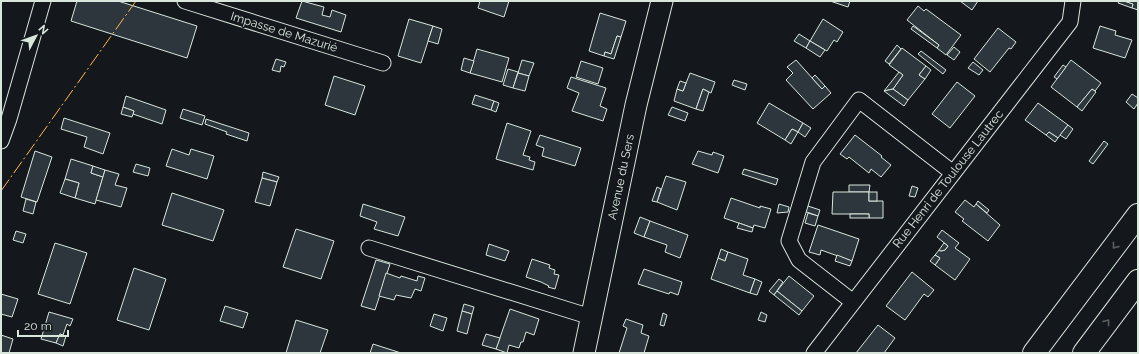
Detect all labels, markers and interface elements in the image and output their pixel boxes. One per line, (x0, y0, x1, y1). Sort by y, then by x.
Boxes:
street label: Impasse de Mazurié (229, 9, 339, 55)
north arrow (16, 16, 56, 56)
text: N (36, 22, 51, 37)
street label: Rue Henri de Toulouse Lautrec (890, 107, 1006, 251)
street label: Avenue du Sers (605, 133, 637, 221)
one-way arrow (1112, 241, 1119, 248)
scale bar (18, 312, 68, 338)
text: 20 m (24, 319, 52, 333)
one-way arrow (1103, 319, 1110, 326)

